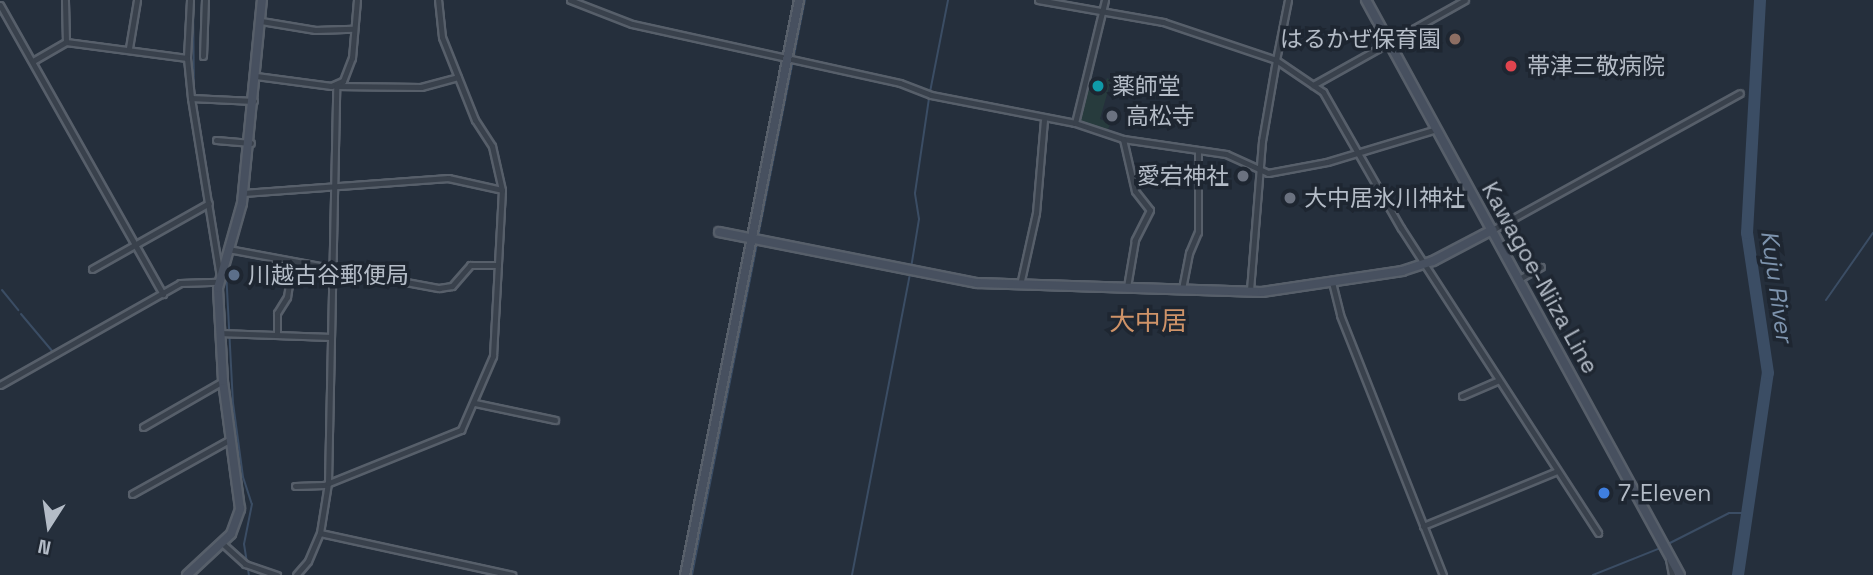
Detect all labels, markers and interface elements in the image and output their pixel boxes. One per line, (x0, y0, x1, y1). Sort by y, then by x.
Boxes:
place label: はるかぜ保育園 (1280, 25, 1441, 53)
marker: はるかぜ保育園 (1447, 31, 1463, 47)
place label: 帯津三敬病院 (1527, 52, 1665, 80)
marker: 帯津三敬病院 (1501, 56, 1521, 76)
place label: 薬師堂 (1112, 72, 1181, 100)
marker: 薬師堂 (1090, 78, 1106, 94)
place label: 高松寺 (1126, 102, 1195, 130)
marker: 高松寺 (1104, 108, 1120, 124)
place label: 愛宕神社 (1137, 162, 1229, 190)
marker: 愛宕神社 (1235, 168, 1251, 184)
street label: Kawagoe-Niiza Line (1476, 177, 1604, 379)
place label: 大中居氷川神社 (1304, 184, 1465, 212)
marker: 大中居氷川神社 (1282, 190, 1298, 206)
water label: Kuju River (1755, 228, 1799, 344)
place label: 川越古谷郵便局 (248, 261, 409, 289)
marker: 川越古谷郵便局 (226, 267, 242, 283)
district label: 大中居 (1109, 306, 1187, 338)
place label: 7-Eleven (1618, 479, 1711, 507)
marker: 7-Eleven (1596, 485, 1612, 501)
north arrow (14, 491, 84, 561)
text: N (36, 533, 53, 561)

